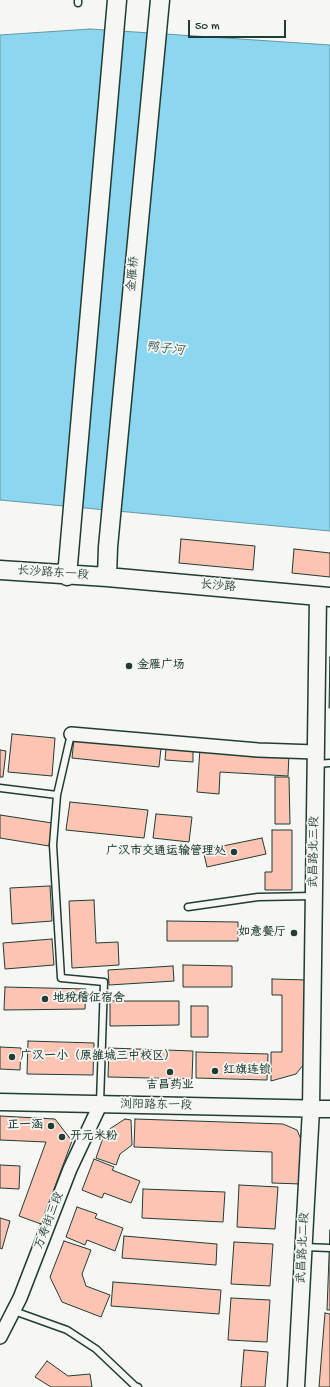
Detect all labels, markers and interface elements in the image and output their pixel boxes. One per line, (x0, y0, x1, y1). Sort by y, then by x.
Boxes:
scale bar (190, 12, 288, 38)
text: 50 m (195, 20, 220, 34)
street label: 金雁桥 (125, 255, 143, 293)
water label: 鸭子河 (145, 340, 185, 360)
street label: 长沙路东一段 (17, 564, 89, 584)
street label: 长沙路 (199, 578, 237, 596)
place label: 金雁广场 (137, 659, 185, 673)
marker: 金雁广场 (124, 661, 134, 671)
street label: 武昌路北三段 (307, 816, 323, 888)
place label: 广汉市交通运输管理处 (106, 845, 226, 859)
marker: 广汉市交通运输管理处 (229, 847, 239, 857)
place label: 如意餐厅 (238, 926, 286, 940)
marker: 如意餐厅 (289, 928, 299, 938)
place label: 地税稽征宿舍 (53, 992, 125, 1006)
marker: 地税稽征宿舍 (40, 994, 50, 1004)
place label: 广汉一小（原雒城三中校区） (20, 1050, 176, 1064)
marker: 广汉一小（原雒城三中校区） (7, 1052, 17, 1062)
place label: 红旗连锁 (223, 1064, 271, 1078)
marker: 红旗连锁 (210, 1066, 220, 1076)
marker: 吉昌药业 (165, 1067, 175, 1077)
place label: 吉昌药业 (146, 1079, 194, 1093)
street label: 浏阳路东一段 (120, 1098, 192, 1114)
place label: 正一涵 (7, 1119, 43, 1133)
marker: 正一涵 (46, 1121, 56, 1131)
place label: 开元米粉 (70, 1130, 118, 1144)
marker: 开元米粉 (57, 1132, 67, 1142)
street label: 万寿街三段 (33, 1190, 67, 1252)
street label: 武昌路北二段 (295, 1212, 313, 1284)

